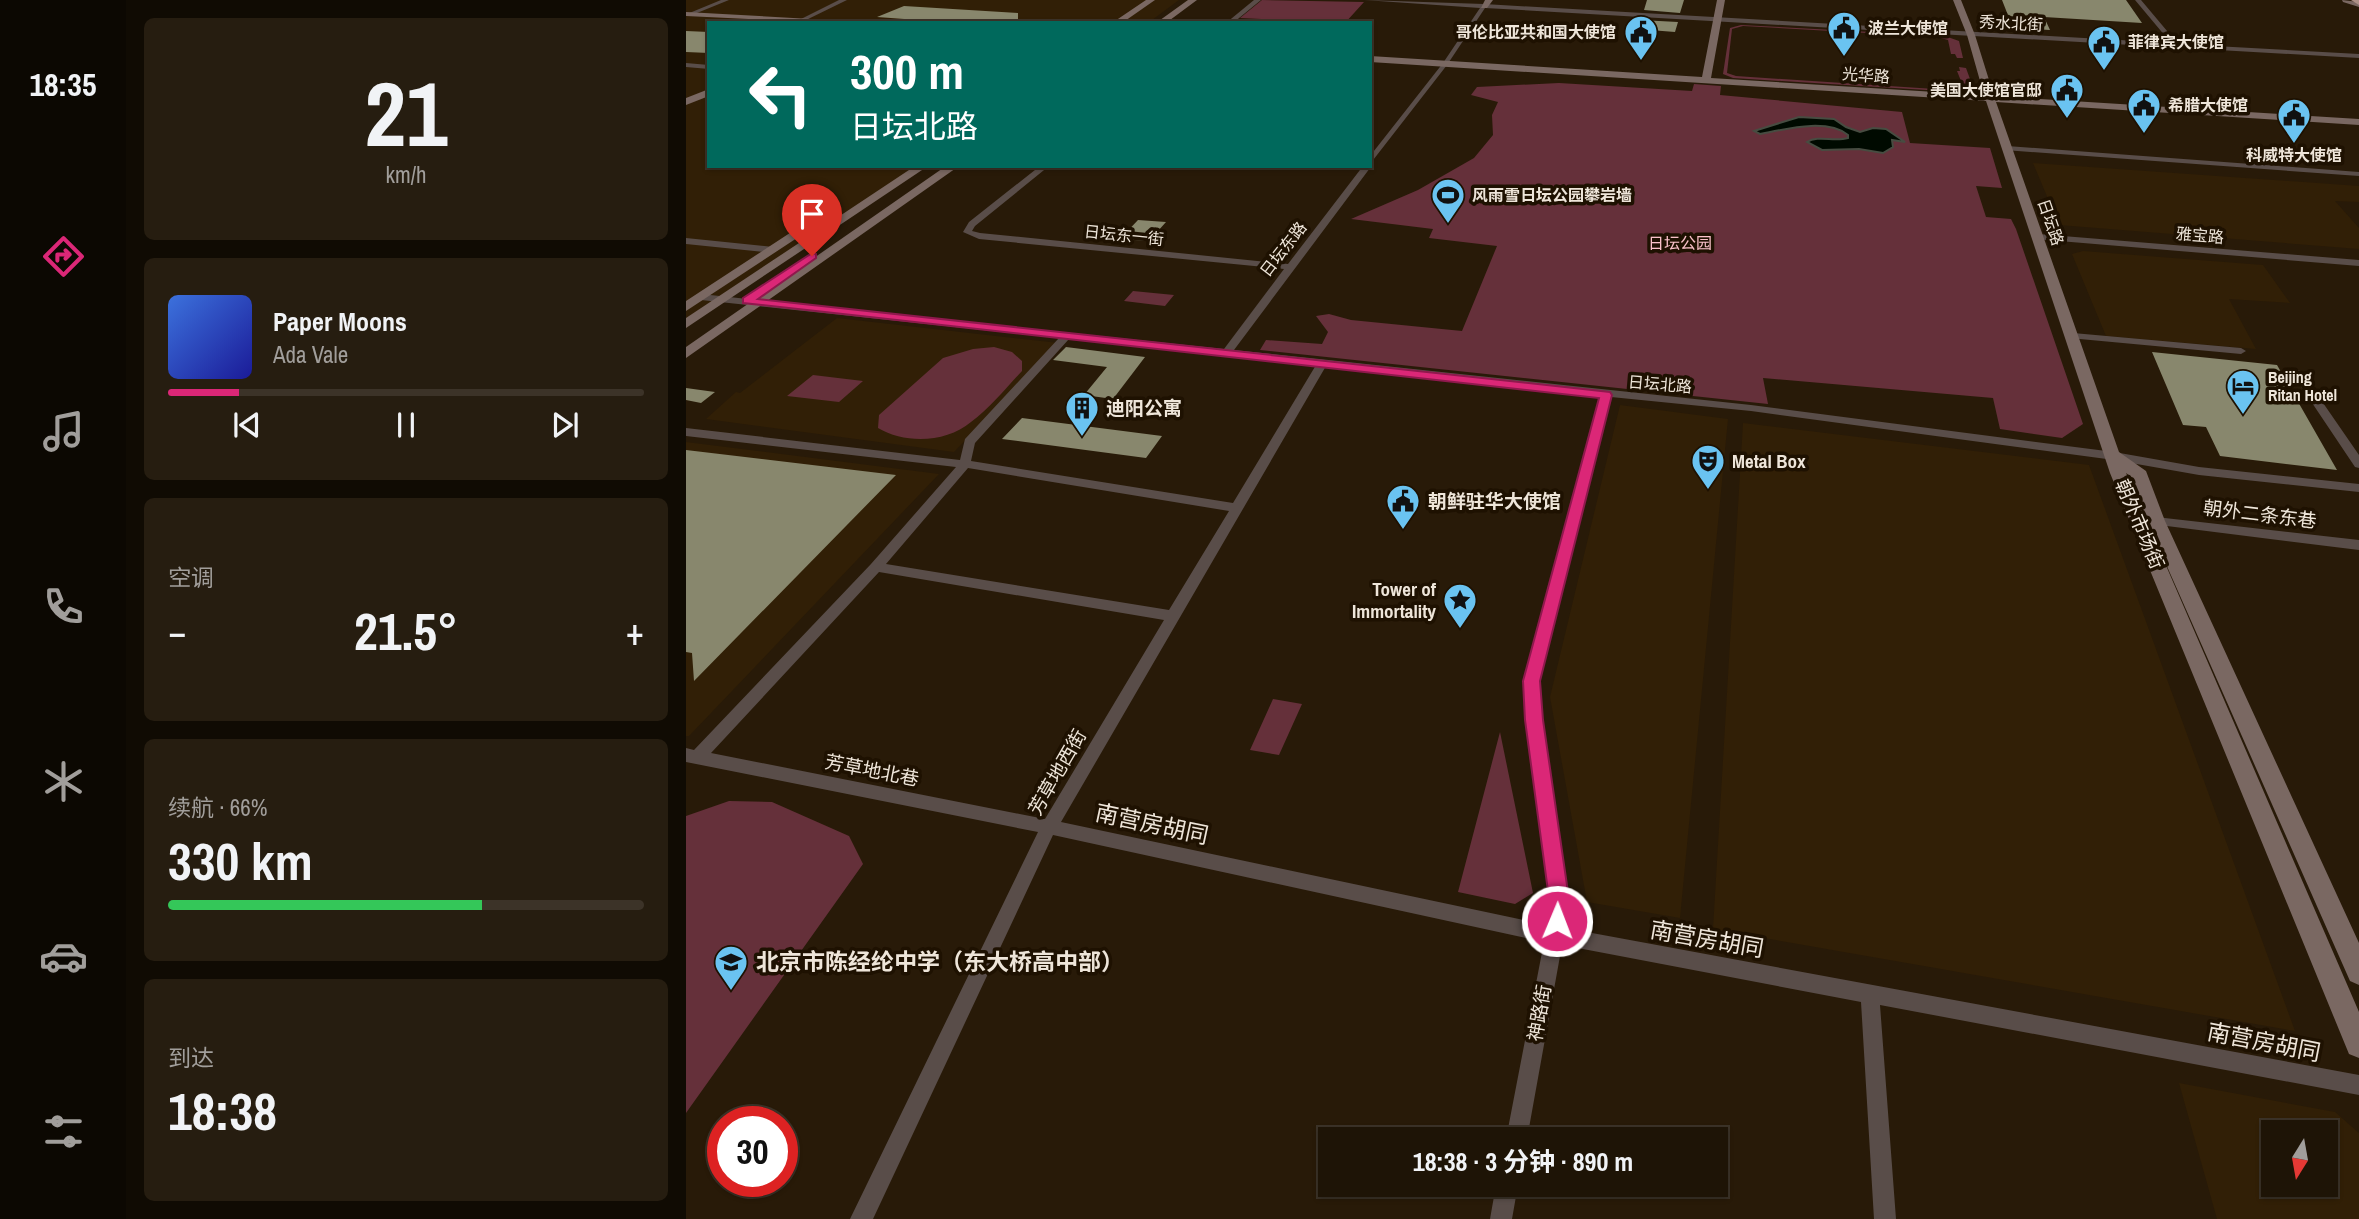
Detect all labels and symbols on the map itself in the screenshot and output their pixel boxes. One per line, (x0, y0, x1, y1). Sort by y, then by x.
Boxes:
public building icon: 波兰大使馆 (1825, 9, 1863, 58)
street label: 秀水北街 (1978, 10, 2044, 36)
public building icon: 哥伦比亚共和国大使馆 (1622, 13, 1660, 62)
place label: 波兰大使馆 (1868, 17, 1948, 39)
place label: 哥伦比亚共和国大使馆 (1456, 21, 1616, 43)
public building icon: 菲律宾大使馆 (2085, 23, 2123, 72)
place label: 菲律宾大使馆 (2128, 31, 2224, 53)
street label: 光华路 (1841, 62, 1891, 88)
public building icon: 美国大使馆官邸 (2048, 71, 2086, 120)
place label: 美国大使馆官邸 (1930, 79, 2042, 101)
public building icon: 希腊大使馆 (2125, 86, 2163, 135)
place label: 希腊大使馆 (2168, 94, 2248, 116)
public building icon: 科威特大使馆 (2275, 96, 2313, 145)
place label: 科威特大使馆 (2246, 144, 2342, 166)
sports icon: 风雨雪日坛公园攀岩墙 (1429, 176, 1467, 225)
pin (782, 184, 842, 256)
place label: 风雨雪日坛公园攀岩墙 (1472, 184, 1632, 206)
street label: 日坛路 (2033, 196, 2069, 248)
street label: 日坛东路 (1255, 217, 1311, 281)
street label: 日坛东一街 (1083, 220, 1165, 250)
street label: 雅宝路 (2175, 222, 2225, 248)
park label: 日坛公园 (1648, 232, 1712, 254)
place label: Beijing Ritan Hotel (2268, 366, 2337, 406)
hotel icon: Beijing Ritan Hotel (2224, 367, 2262, 416)
street label: 日坛北路 (1627, 370, 1693, 398)
building icon: 迪阳公寓 (1063, 389, 1101, 438)
place label: 迪阳公寓 (1106, 395, 1182, 421)
theatre icon: Metal Box (1689, 442, 1727, 491)
place label: Metal Box (1732, 448, 1806, 474)
street label: 朝外市场街 (2109, 475, 2171, 573)
public building icon: 朝鲜驻华大使馆 (1384, 482, 1422, 531)
place label: 朝鲜驻华大使馆 (1428, 488, 1561, 514)
street label: 朝外二条东巷 (2202, 494, 2318, 534)
place label: Tower of Immortality (1352, 576, 1437, 624)
place icon: Tower of Immortality (1441, 581, 1479, 630)
street label: 芳草地西街 (1022, 724, 1092, 820)
street label: 芳草地北巷 (823, 748, 921, 792)
street label: 南营房胡同 (1093, 796, 1212, 851)
position arrow (1520, 884, 1594, 958)
street label: 南营房胡同 (1648, 913, 1766, 964)
school or university icon: 北京市陈经纶中学（东大桥高中部） (712, 943, 750, 992)
place label: 北京市陈经纶中学（东大桥高中部） (756, 946, 1124, 977)
street label: 神路街 (1521, 983, 1557, 1043)
street label: 南营房胡同 (2205, 1015, 2323, 1068)
speed limit sign: 30 (707, 1106, 798, 1197)
north arrow (2261, 1120, 2338, 1197)

